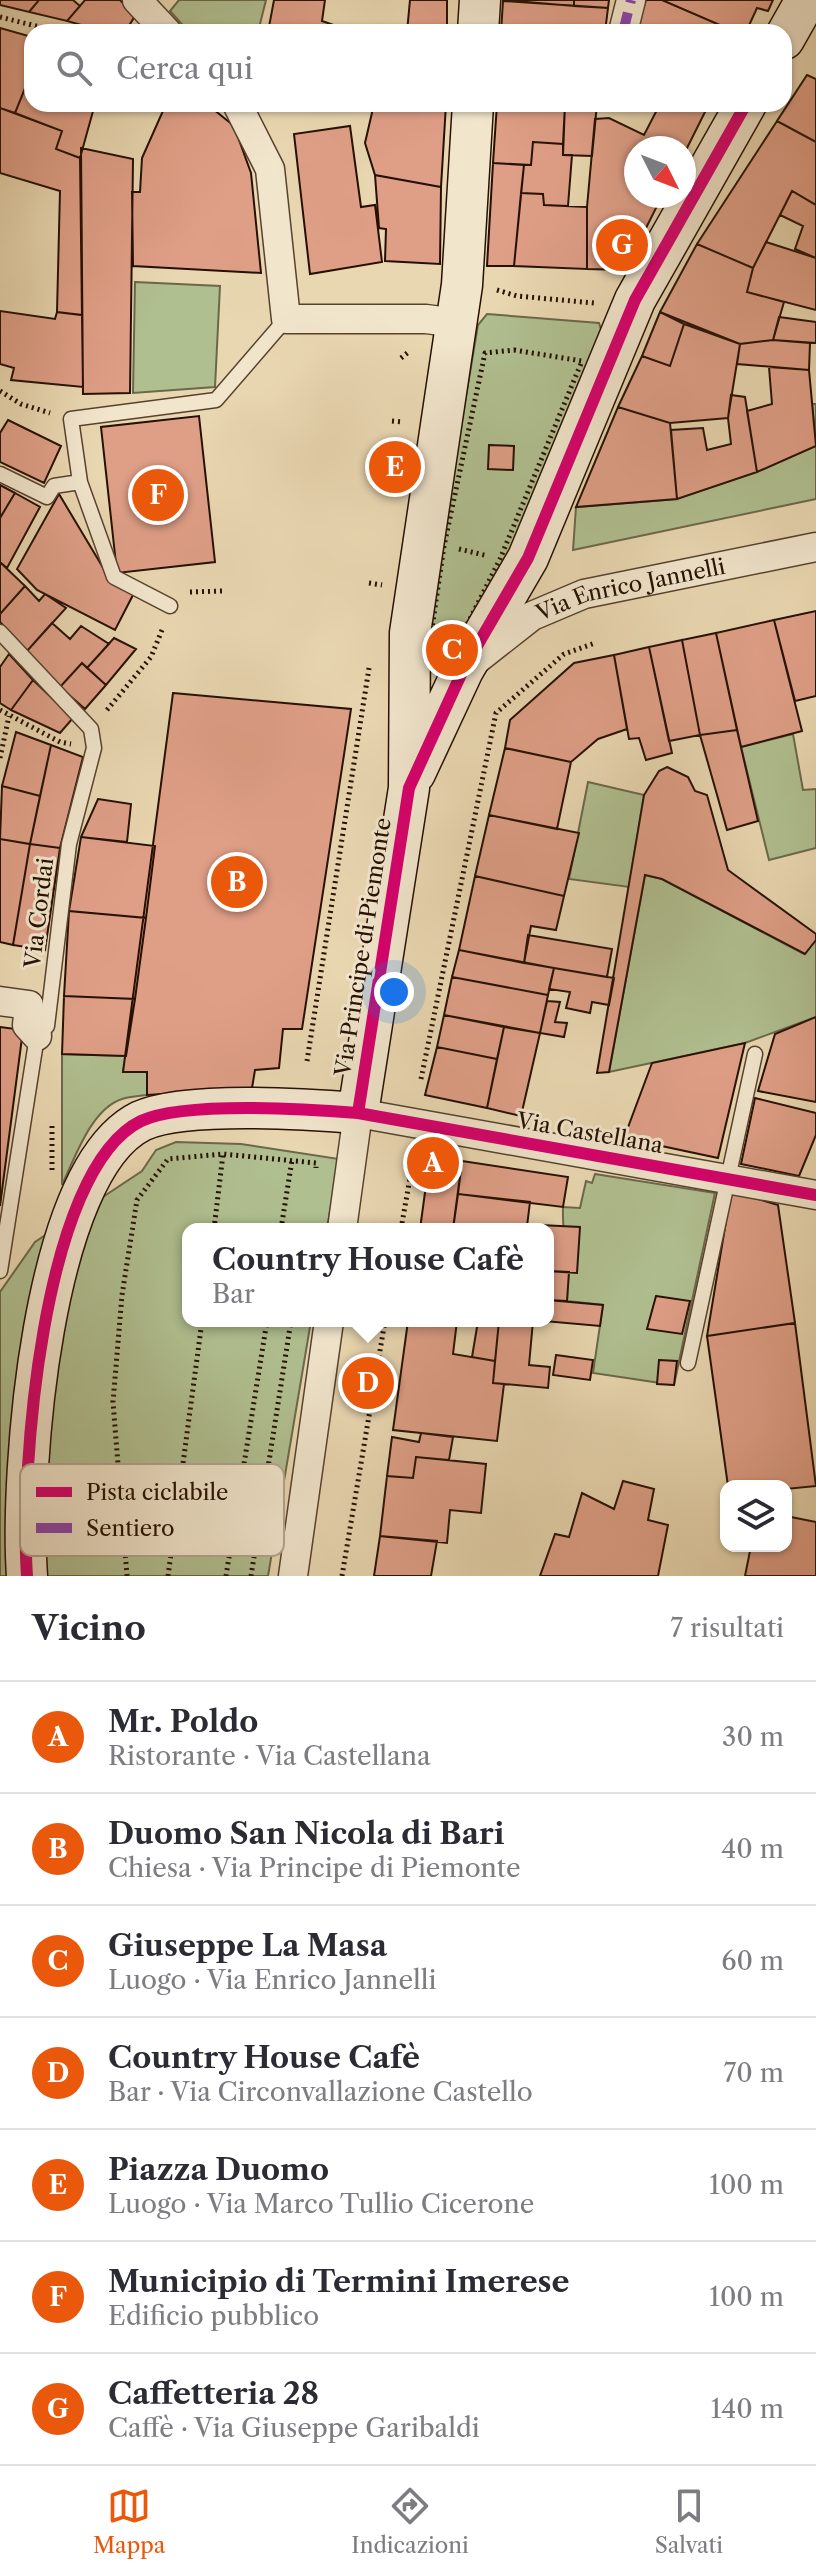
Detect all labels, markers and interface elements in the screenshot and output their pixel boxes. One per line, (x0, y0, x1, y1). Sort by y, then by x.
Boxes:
search box (24, 24, 792, 112)
icon: search (52, 46, 96, 90)
text: Cerca qui (116, 50, 253, 87)
north arrow (624, 136, 696, 208)
pin: G (596, 215, 648, 275)
pin: E (369, 437, 421, 497)
pin: F (132, 465, 184, 525)
street label: Via Enrico Jannelli (531, 552, 728, 627)
pin: C (426, 620, 478, 680)
street label: Via Principe di Piemonte (329, 816, 397, 1079)
pin: B (211, 852, 263, 912)
street label: Via Cordai (19, 856, 59, 971)
your location (374, 972, 414, 1012)
street label: Via Castellana (514, 1107, 666, 1159)
pin: A (407, 1133, 459, 1193)
popup (182, 1223, 554, 1327)
text: Country House Cafè (212, 1241, 524, 1278)
text: Bar (212, 1278, 255, 1310)
pin: D (342, 1353, 394, 1413)
legend (20, 1464, 284, 1556)
text: Pista ciclabile (86, 1479, 228, 1506)
map controls (720, 1480, 792, 1552)
button: layers (720, 1480, 792, 1552)
text: Sentiero (86, 1515, 175, 1542)
text: Vicino (32, 1607, 146, 1649)
text: 7 risultati (670, 1612, 784, 1644)
text: Mr. Poldo (108, 1703, 258, 1740)
text: A (48, 1721, 68, 1753)
text: 30 m (722, 1721, 784, 1753)
text: Ristorante · Via Castellana (108, 1740, 431, 1772)
text: Duomo San Nicola di Bari (108, 1815, 504, 1852)
text: B (48, 1833, 68, 1865)
text: 40 m (721, 1833, 784, 1865)
text: Chiesa · Via Principe di Piemonte (108, 1852, 521, 1884)
text: Giuseppe La Masa (108, 1927, 387, 1964)
text: C (48, 1945, 68, 1977)
text: 60 m (721, 1945, 784, 1977)
text: Luogo · Via Enrico Jannelli (108, 1964, 436, 1996)
text: Country House Cafè (108, 2039, 420, 2076)
text: D (47, 2057, 69, 2089)
text: 70 m (724, 2057, 784, 2089)
text: Bar · Via Circonvallazione Castello (108, 2076, 533, 2108)
text: Piazza Duomo (108, 2151, 329, 2188)
text: E (49, 2169, 67, 2201)
text: 100 m (709, 2169, 784, 2201)
text: Luogo · Via Marco Tullio Cicerone (108, 2188, 534, 2220)
text: Municipio di Termini Imerese (108, 2263, 569, 2300)
text: F (49, 2281, 67, 2313)
text: 100 m (709, 2281, 784, 2313)
text: Edificio pubblico (108, 2300, 319, 2332)
text: Caffetteria 28 (108, 2375, 319, 2412)
text: G (47, 2393, 69, 2425)
text: 140 m (710, 2393, 784, 2425)
text: Caffè · Via Giuseppe Garibaldi (108, 2412, 480, 2444)
tab: Mappa (93, 2484, 165, 2559)
tab: Indicazioni (351, 2484, 469, 2559)
tab: Salvati (655, 2484, 723, 2559)

